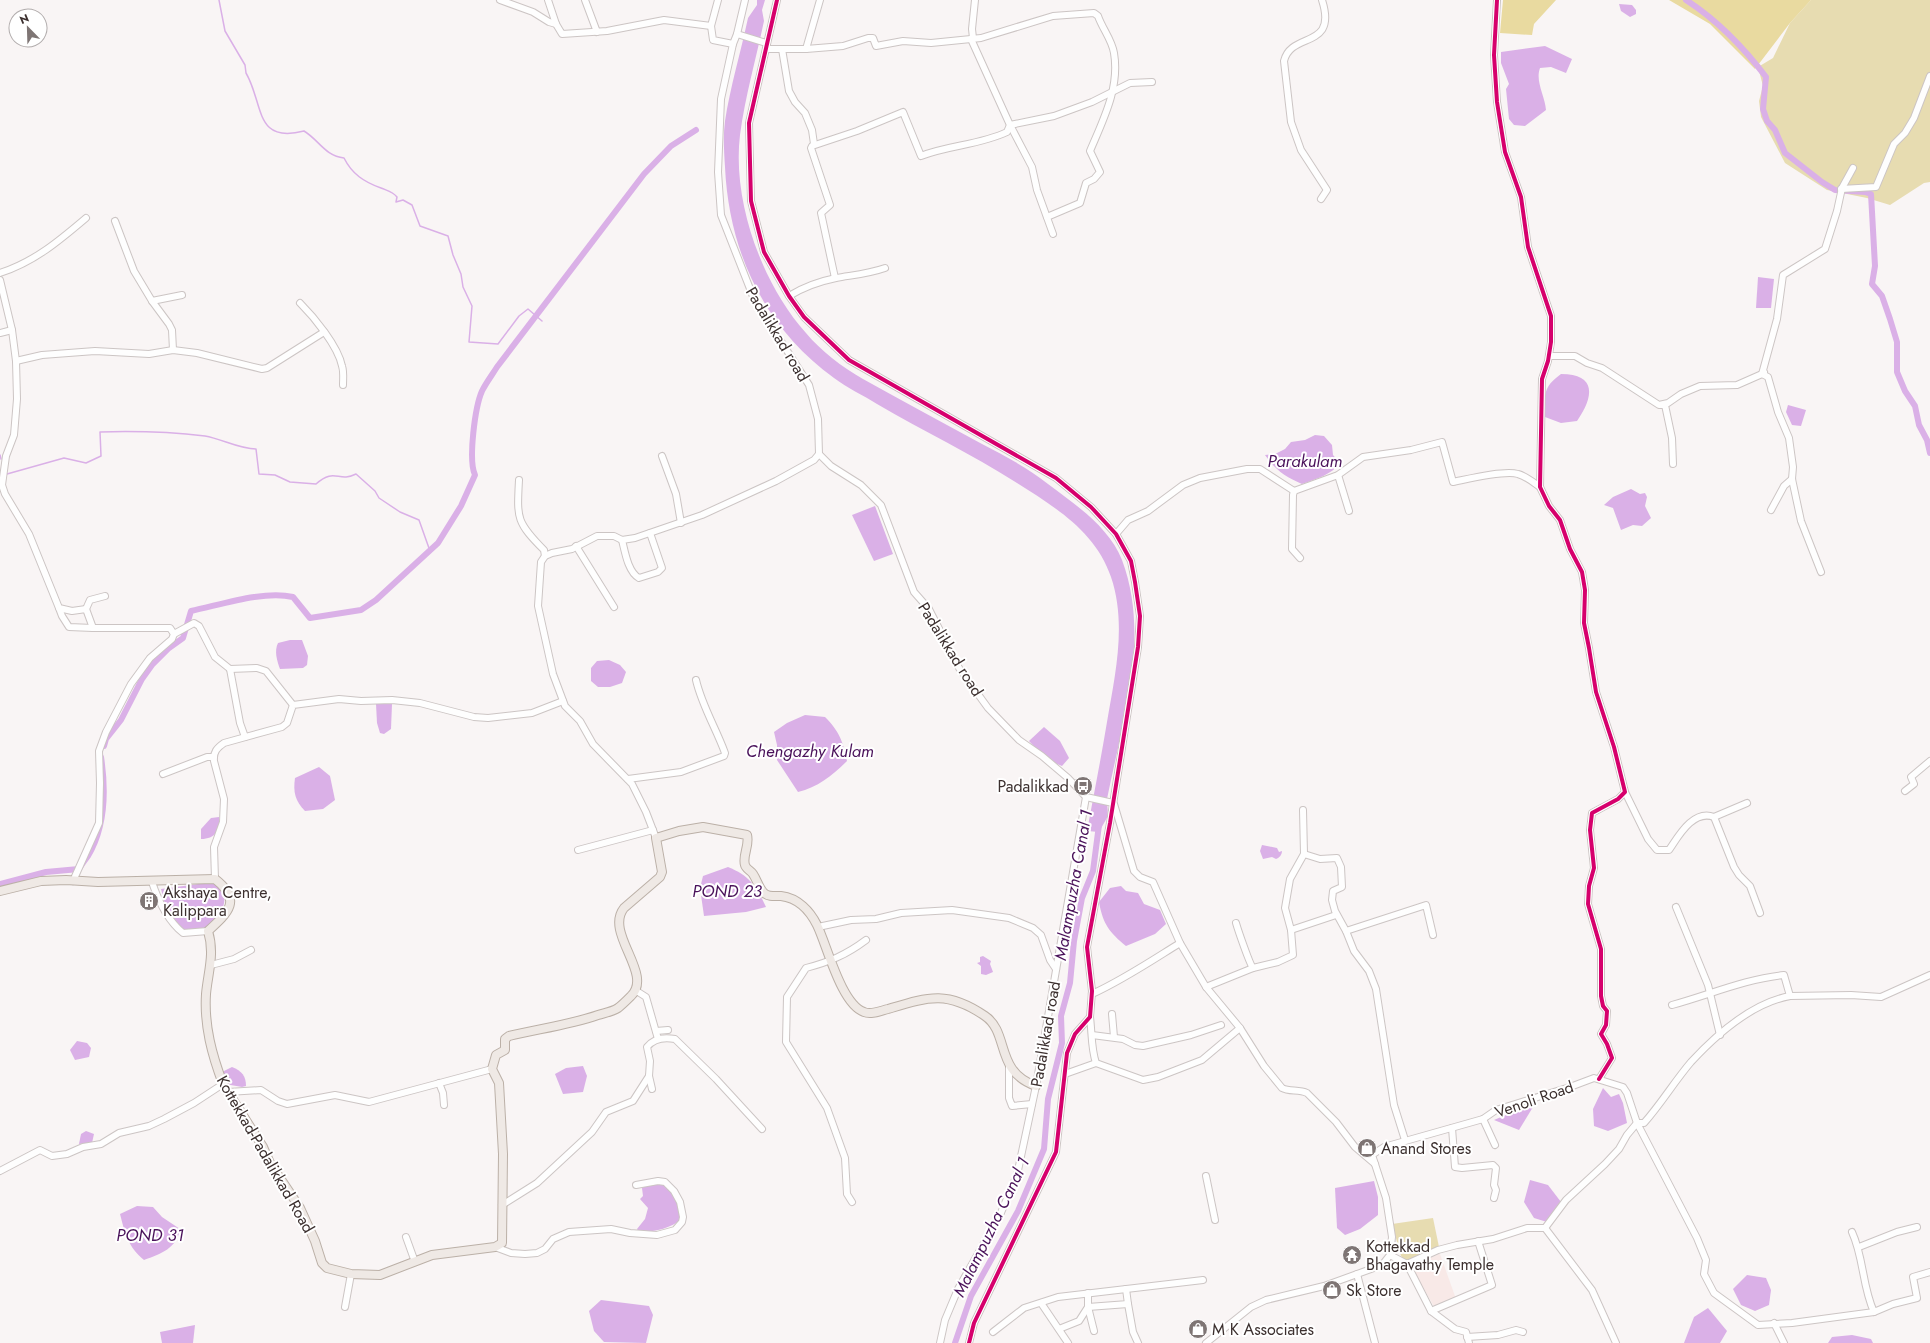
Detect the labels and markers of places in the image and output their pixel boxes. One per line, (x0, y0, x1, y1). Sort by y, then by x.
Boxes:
place label: Padalikkad (997, 775, 1069, 798)
bus stop icon: Padalikkad (1072, 775, 1094, 797)
place label: Akshaya Centre, Kalippara (163, 881, 272, 922)
building icon: Akshaya Centre, Kalippara (138, 890, 160, 912)
shop icon: Anand Stores (1356, 1137, 1378, 1159)
place label: Anand Stores (1381, 1137, 1471, 1160)
place label: Kottekkad Bhagavathy Temple (1366, 1235, 1494, 1276)
temple icon: Kottekkad Bhagavathy Temple (1341, 1244, 1363, 1266)
shop icon: Sk Store (1321, 1279, 1343, 1301)
place label: Sk Store (1346, 1279, 1401, 1302)
shop icon: M K Associates (1187, 1318, 1209, 1340)
place label: M K Associates (1212, 1318, 1314, 1341)

